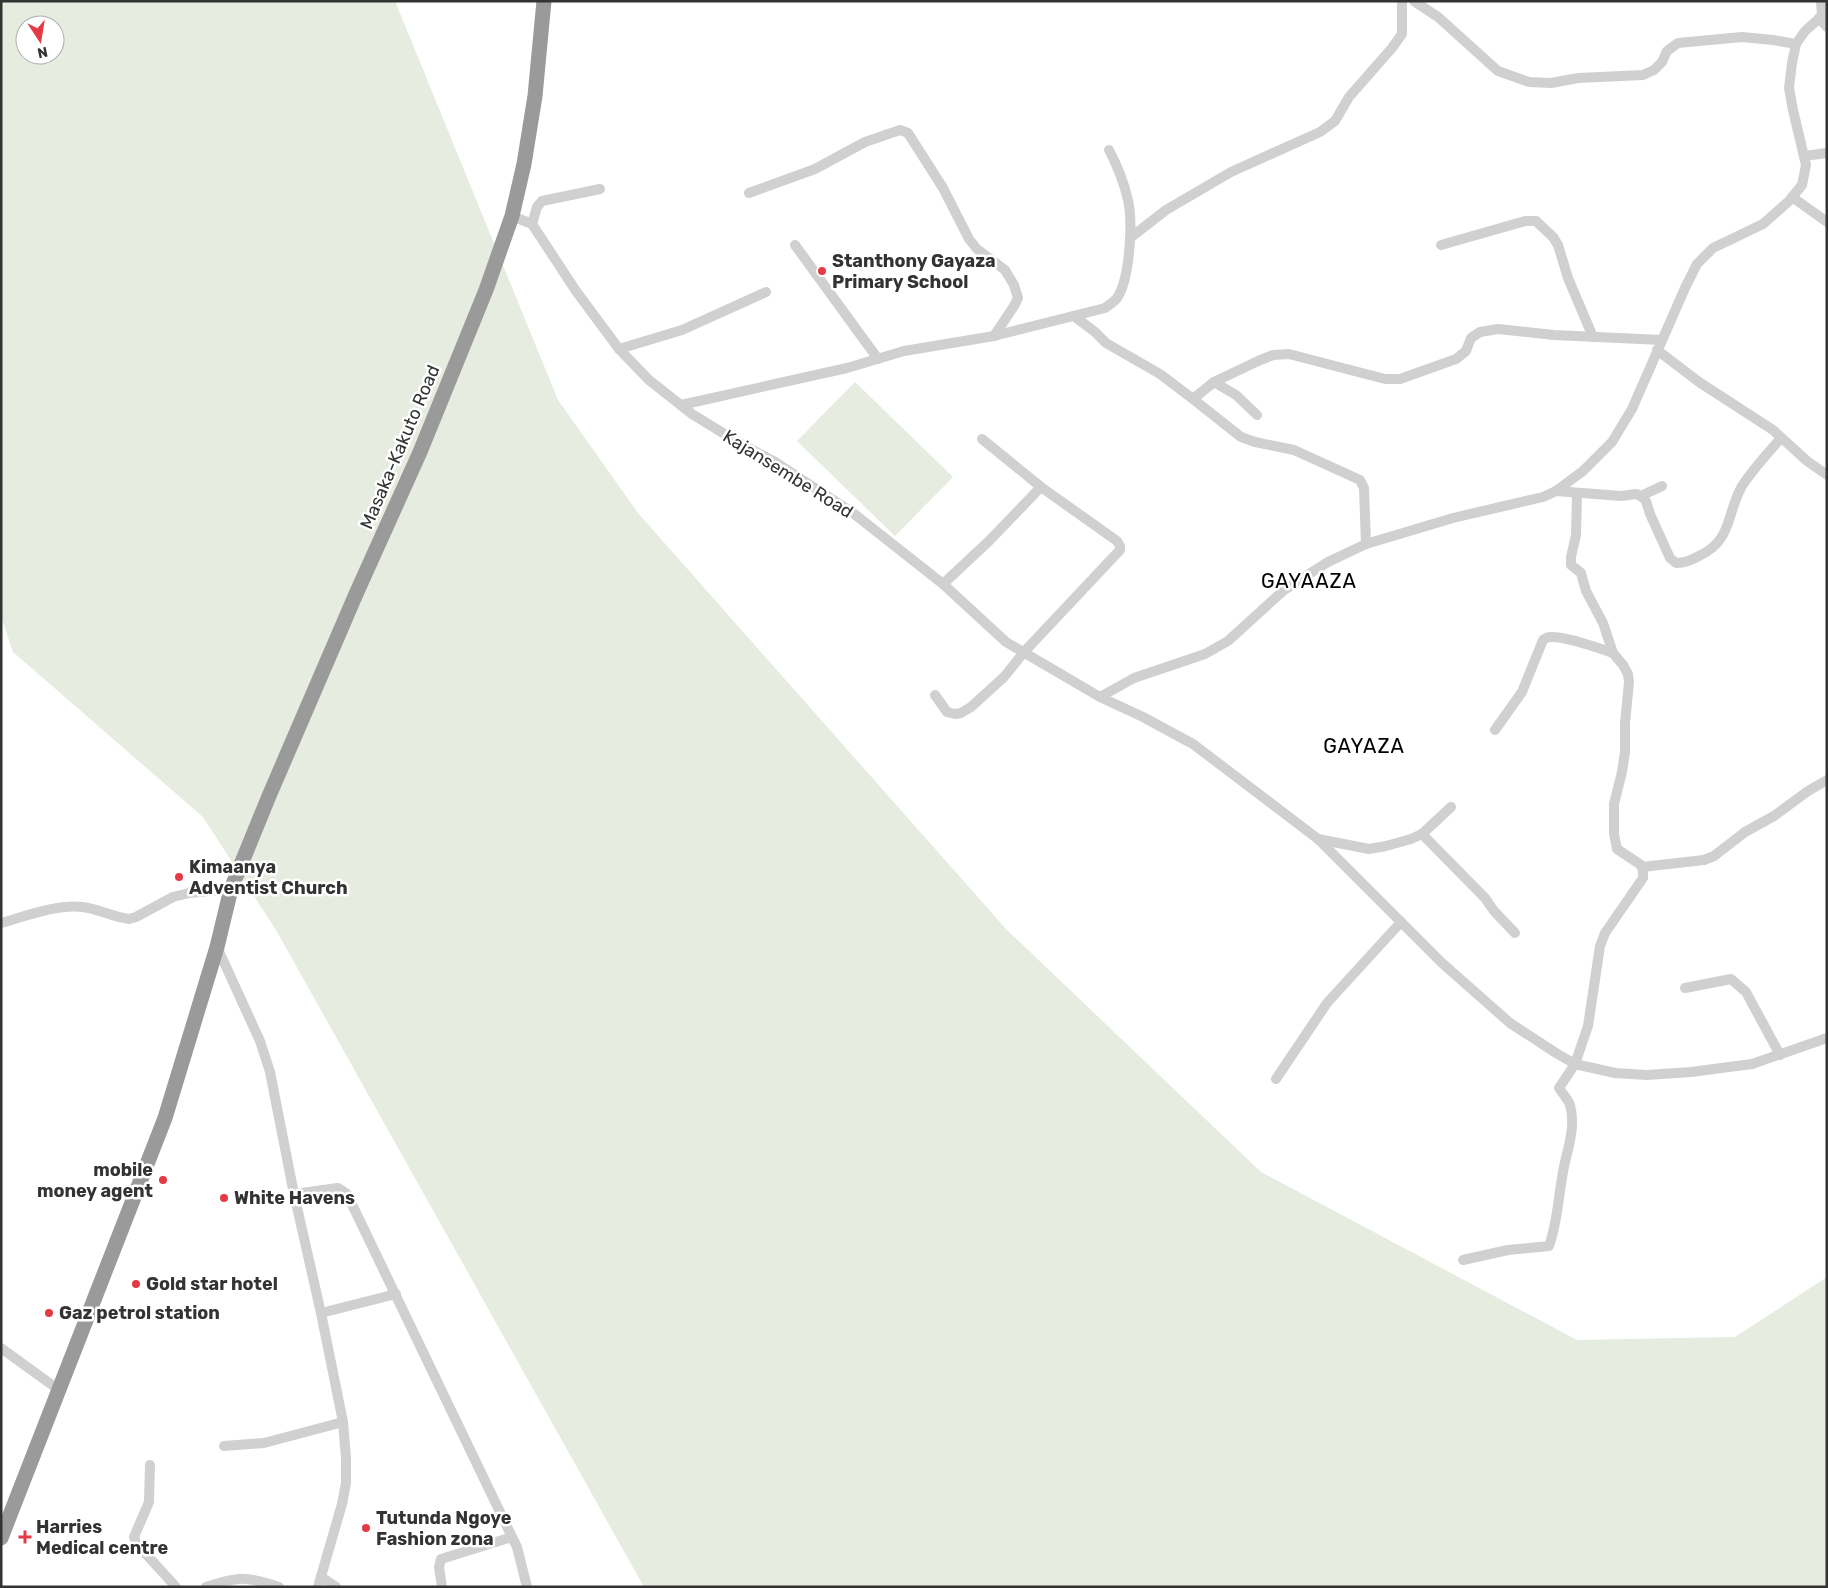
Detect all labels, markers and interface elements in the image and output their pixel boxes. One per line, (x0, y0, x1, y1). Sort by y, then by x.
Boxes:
north arrow (15, 15, 65, 65)
text: N (36, 43, 49, 62)
place label: Stanthony Gayaza Primary School (832, 250, 996, 293)
marker: Stanthony Gayaza Primary School (816, 265, 828, 277)
street label: Masaka-Kakuto Road (355, 362, 445, 532)
street label: Kajansembe Road (719, 425, 857, 523)
district label: GAYAAZA (1261, 569, 1357, 593)
district label: GAYAZA (1323, 734, 1405, 758)
place label: Kimaanya Adventist Church (189, 856, 348, 899)
marker: Kimaanya Adventist Church (173, 871, 185, 883)
place label: mobile money agent (37, 1159, 153, 1202)
marker: mobile money agent (157, 1174, 169, 1186)
place label: White Havens (234, 1187, 355, 1209)
marker: White Havens (218, 1192, 230, 1204)
place label: Gold star hotel (146, 1273, 278, 1295)
marker: Gold star hotel (130, 1278, 142, 1290)
place label: Gaz petrol station (59, 1302, 220, 1324)
marker: Gaz petrol station (43, 1307, 55, 1319)
place label: Tutunda Ngoye Fashion zona (376, 1507, 512, 1550)
place label: Harries Medical centre (36, 1516, 169, 1559)
marker: Tutunda Ngoye Fashion zona (360, 1522, 372, 1534)
marker: Harries Medical centre (18, 1530, 32, 1544)

